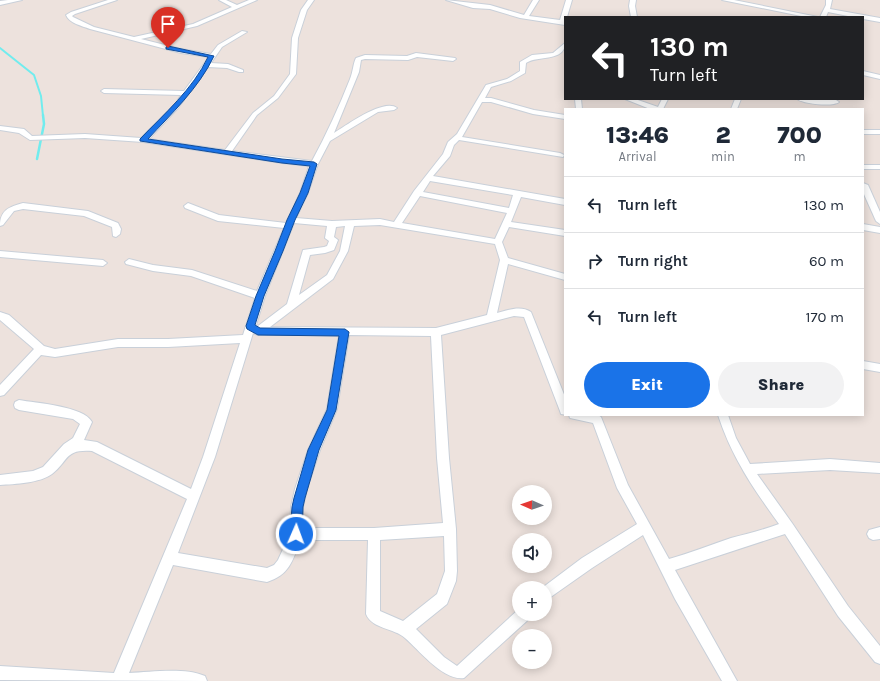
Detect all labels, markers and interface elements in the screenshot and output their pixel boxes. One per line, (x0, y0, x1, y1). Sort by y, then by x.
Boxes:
pin (151, 7.0, 185, 48)
icon: arrive (157, 13, 179, 35)
text: 130 m (650, 30, 729, 63)
icon: left (584, 32, 636, 84)
text: Turn left (650, 64, 718, 86)
text: 13:46 (606, 121, 669, 149)
text: 2 (715, 121, 731, 149)
text: 700 (777, 121, 822, 149)
text: Arrival (618, 149, 657, 164)
text: min (711, 149, 735, 164)
text: m (793, 149, 806, 164)
icon: left (584, 194, 606, 216)
text: Turn left (618, 196, 677, 214)
text: 130 m (804, 196, 844, 214)
icon: right (584, 250, 606, 272)
text: Turn right (618, 252, 688, 270)
text: 60 m (809, 252, 844, 270)
icon: left (584, 306, 606, 328)
text: Turn left (618, 308, 677, 326)
text: 170 m (806, 308, 844, 326)
button: Exit (584, 362, 710, 408)
button: Share (718, 362, 844, 408)
north arrow (512, 485, 552, 525)
map controls (512, 485, 552, 669)
position arrow (275, 513, 317, 555)
button: sound (512, 533, 552, 573)
button: + (512, 581, 552, 621)
button: − (512, 629, 552, 669)

